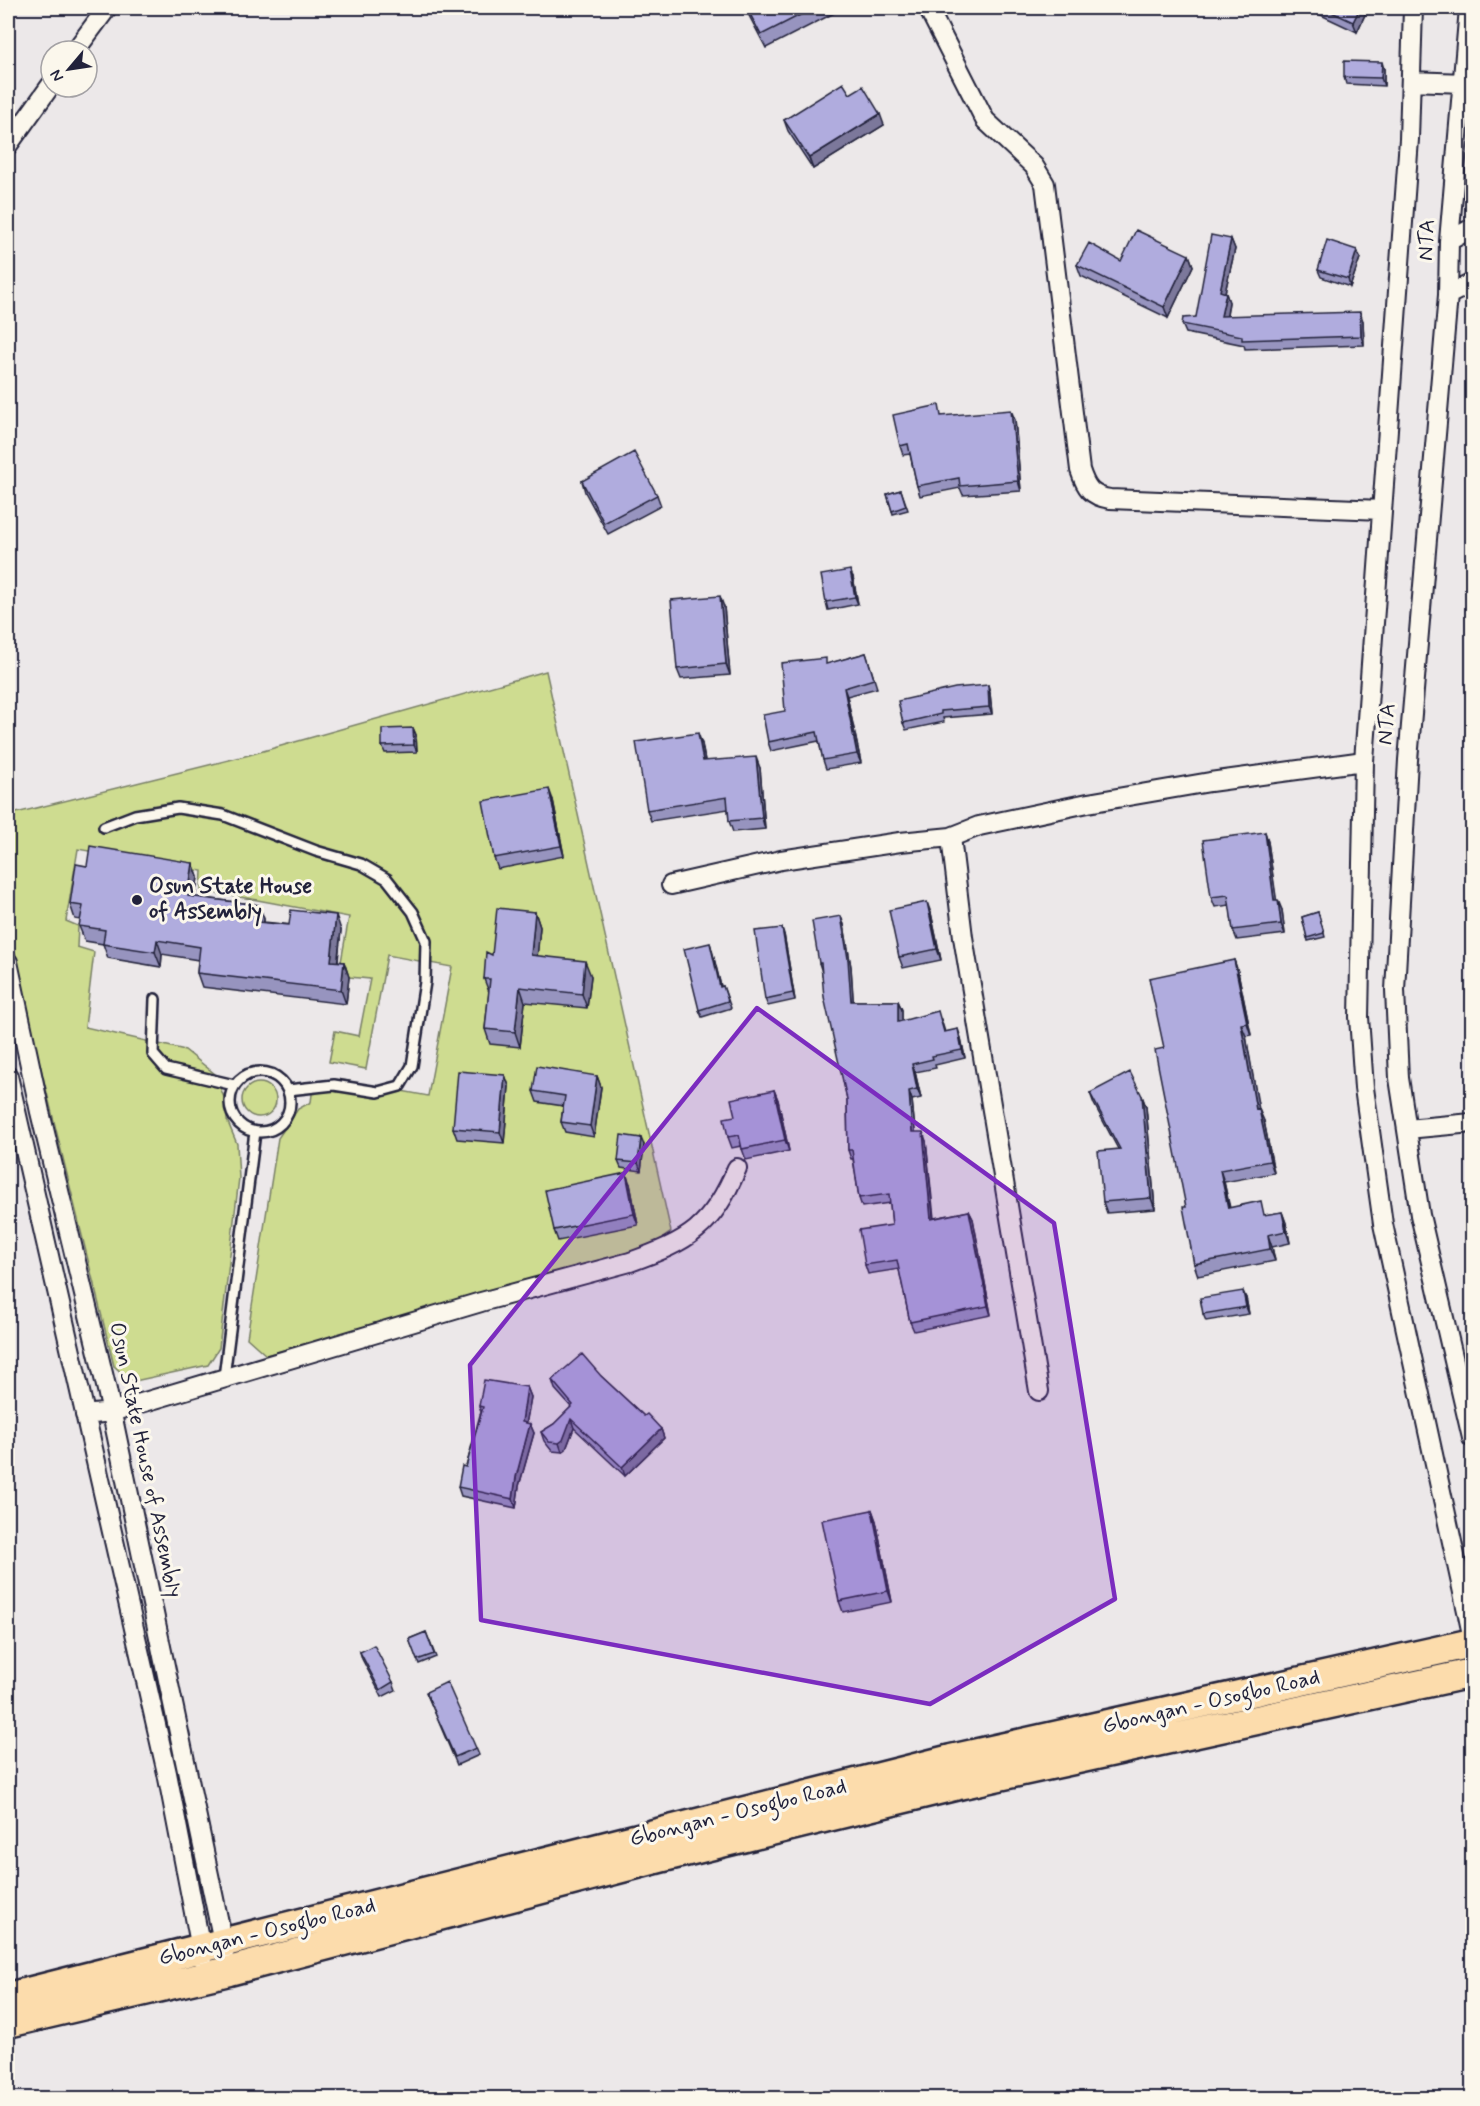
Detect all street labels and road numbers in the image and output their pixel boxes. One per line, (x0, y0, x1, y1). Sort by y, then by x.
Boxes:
street label: NTA (1412, 218, 1442, 262)
street label: NTA (1371, 702, 1403, 746)
street label: Osun State House of Assembly (102, 1320, 188, 1600)
street label: Gbongan - Osogbo Road (1099, 1663, 1323, 1744)
street label: Gbongan - Osogbo Road (627, 1772, 850, 1856)
street label: Gbongan - Osogbo Road (156, 1891, 379, 1975)

